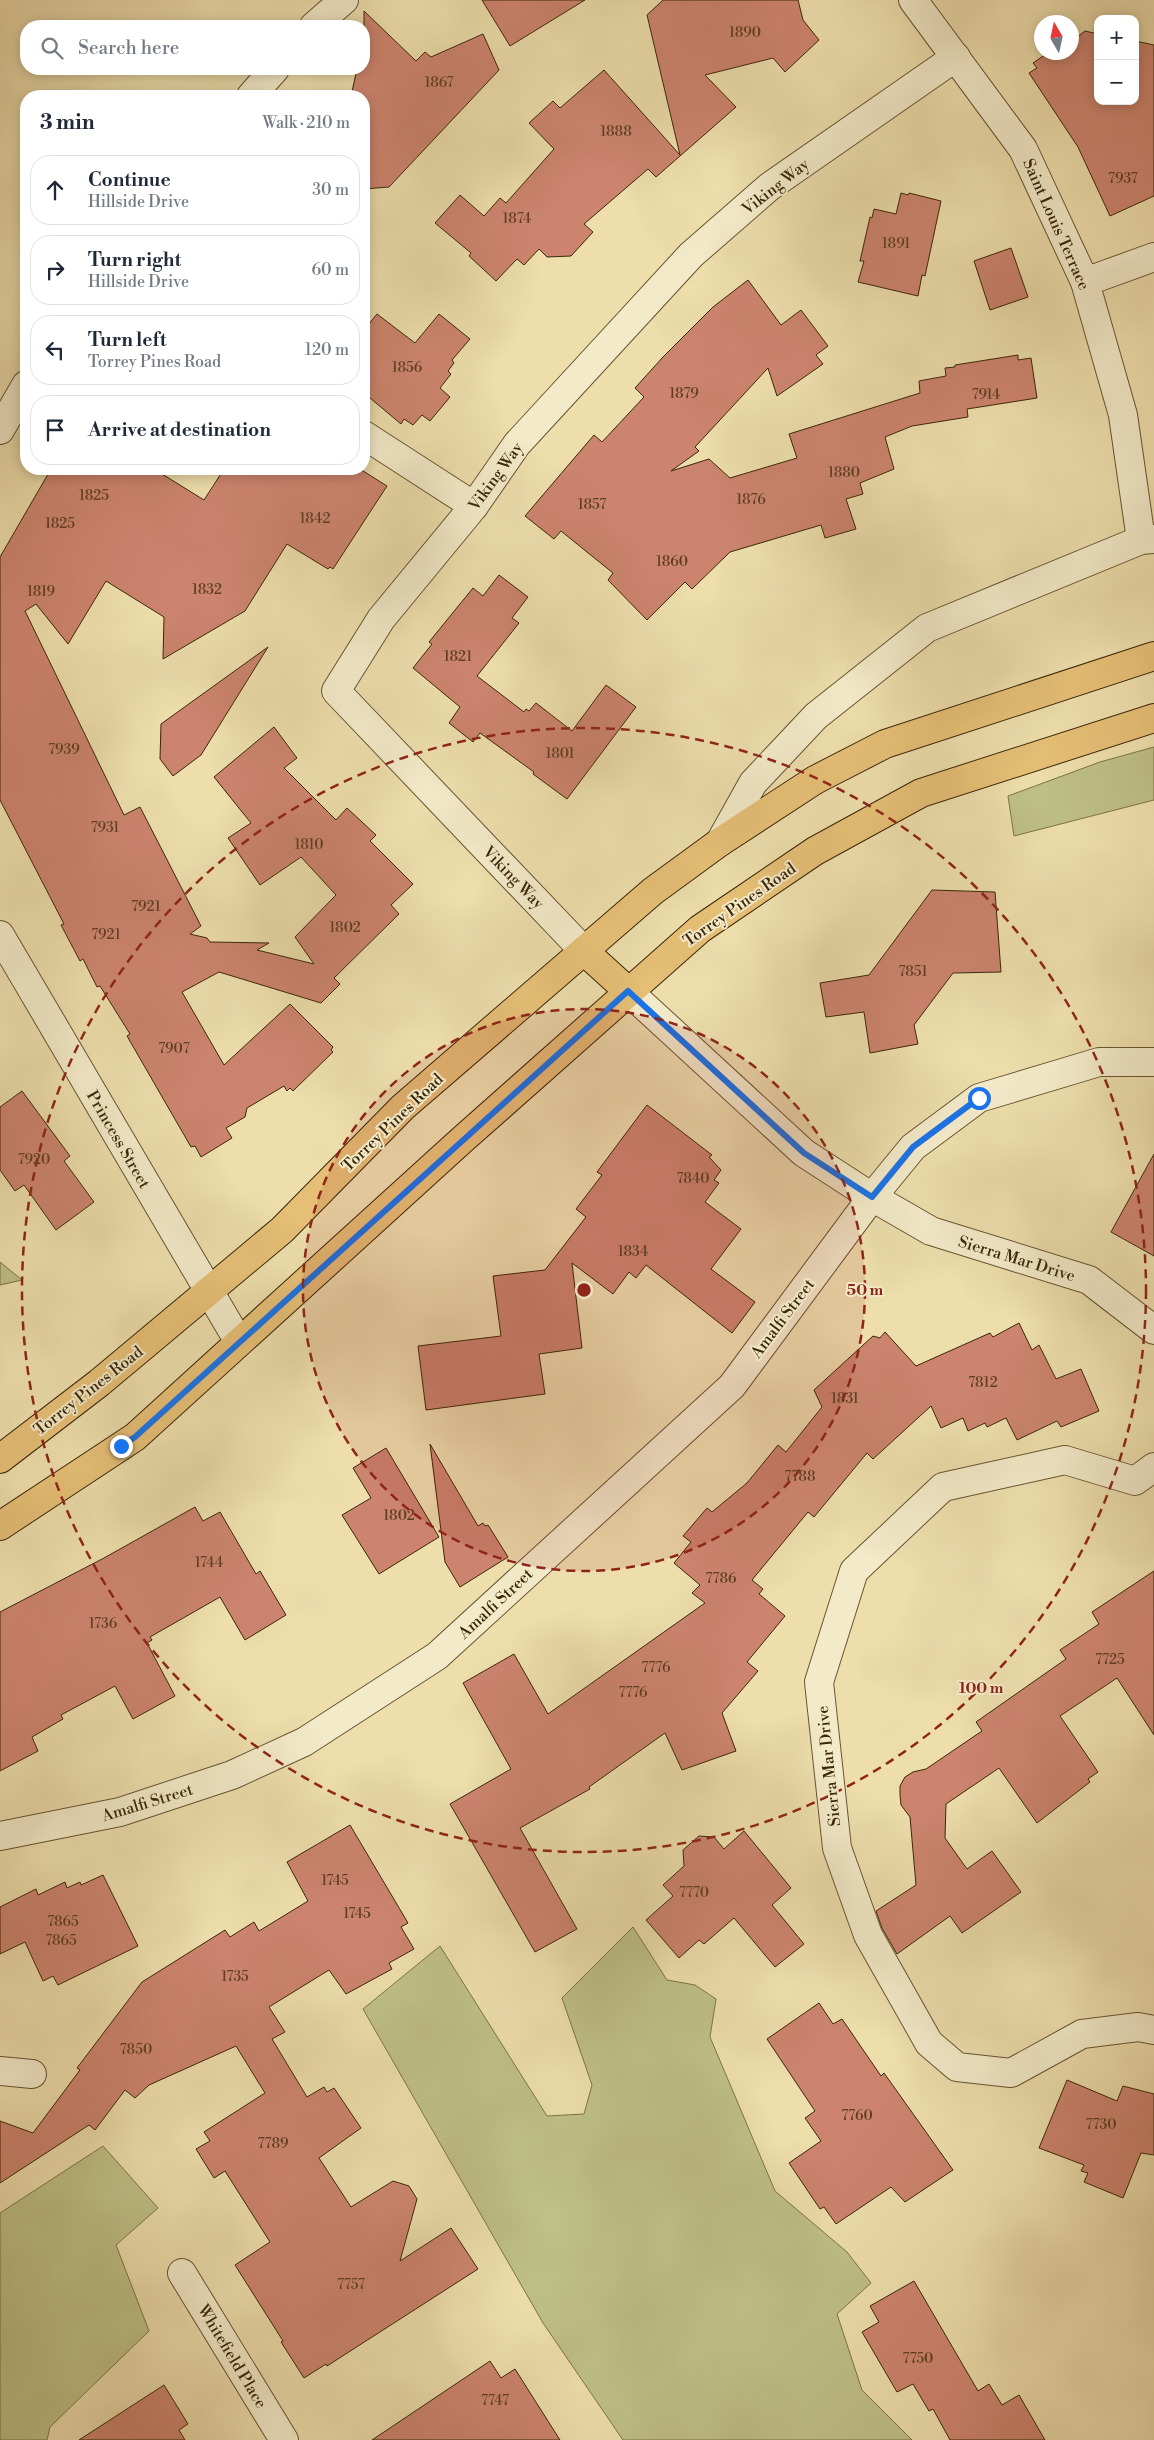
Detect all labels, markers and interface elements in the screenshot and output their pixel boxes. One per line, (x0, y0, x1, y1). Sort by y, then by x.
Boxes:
north arrow (1034, 15, 1079, 60)
map controls (1094, 15, 1139, 105)
button: + (1094, 15, 1139, 60)
search box (20, 20, 370, 75)
house number: 1890 (729, 24, 761, 42)
icon: search (38, 34, 66, 62)
text: Search here (78, 36, 179, 60)
button: − (1094, 60, 1139, 105)
house number: 1867 (424, 74, 454, 92)
text: 3 min (40, 110, 95, 136)
text: Walk · 210 m (262, 113, 350, 133)
house number: 1888 (600, 123, 632, 141)
street label: Viking Way (737, 154, 813, 220)
street label: Saint Louis Terrace (1018, 156, 1094, 293)
text: Continue (88, 168, 171, 192)
house number: 7937 (1108, 170, 1138, 188)
icon: ahead (41, 176, 69, 204)
text: 30 m (312, 180, 349, 200)
text: Hillside Drive (88, 192, 189, 212)
house number: 1874 (503, 210, 531, 228)
house number: 1891 (882, 235, 910, 253)
text: Turn right (88, 248, 181, 272)
icon: right (41, 256, 69, 284)
text: 60 m (311, 260, 349, 280)
text: Hillside Drive (88, 272, 189, 292)
text: Turn left (88, 328, 167, 352)
icon: left (41, 336, 69, 364)
text: 120 m (305, 340, 349, 360)
text: Torrey Pines Road (88, 352, 221, 372)
house number: 1856 (392, 359, 423, 377)
house number: 1879 (669, 385, 699, 403)
house number: 7914 (972, 386, 1000, 404)
icon: arrive (41, 416, 69, 444)
text: Arrive at destination (88, 418, 271, 442)
street label: Viking Way (464, 438, 527, 516)
house number: 1880 (828, 464, 860, 482)
house number: 1825 (79, 487, 109, 505)
house number: 1876 (736, 491, 766, 509)
house number: 1857 (578, 496, 606, 514)
house number: 1842 (300, 510, 330, 528)
house number: 1825 (45, 515, 75, 533)
house number: 1860 (656, 553, 688, 571)
house number: 1832 (192, 581, 222, 599)
house number: 1819 (27, 583, 55, 601)
house number: 1821 (444, 648, 472, 666)
house number: 7939 (48, 741, 80, 759)
house number: 1801 (545, 745, 575, 763)
house number: 7931 (91, 819, 119, 837)
house number: 1810 (295, 836, 323, 854)
street label: Viking Way (478, 841, 548, 913)
street label: Torrey Pines Road (679, 858, 800, 951)
house number: 7921 (131, 898, 161, 916)
house number: 1802 (329, 919, 361, 937)
house number: 7921 (91, 926, 121, 944)
house number: 7851 (898, 963, 928, 981)
house number: 7907 (158, 1040, 190, 1058)
street label: Torrey Pines Road (338, 1069, 448, 1176)
street label: Princess Street (82, 1087, 154, 1192)
route start (968, 1087, 991, 1110)
house number: 7920 (18, 1151, 50, 1169)
house number: 7840 (676, 1170, 710, 1188)
street label: Sierra Mar Drive (956, 1232, 1078, 1286)
house number: 1834 (618, 1243, 648, 1261)
street label: Amalfi Street (746, 1275, 819, 1363)
centre of rings (575, 1281, 593, 1299)
text: 50 m (847, 1281, 883, 1300)
street label: Torrey Pines Road (30, 1342, 147, 1440)
house number: 7812 (968, 1374, 998, 1392)
house number: 1831 (831, 1390, 859, 1408)
route end (110, 1435, 133, 1458)
house number: 7788 (785, 1468, 816, 1486)
house number: 1802 (383, 1507, 415, 1525)
house number: 1744 (195, 1554, 223, 1572)
street label: Amalfi Street (454, 1564, 537, 1644)
house number: 7786 (706, 1570, 737, 1588)
house number: 1736 (89, 1615, 118, 1633)
house number: 7725 (1095, 1651, 1125, 1669)
house number: 7776 (641, 1659, 671, 1677)
text: 100 m (959, 1679, 1004, 1698)
house number: 7776 (618, 1684, 648, 1702)
street label: Sierra Mar Drive (813, 1705, 845, 1827)
street label: Amalfi Street (98, 1779, 196, 1827)
house number: 1745 (321, 1872, 349, 1890)
house number: 7770 (679, 1884, 709, 1902)
house number: 1745 (343, 1905, 371, 1923)
house number: 7865 (47, 1913, 79, 1931)
house number: 7865 (45, 1932, 77, 1950)
house number: 1735 (221, 1968, 249, 1986)
house number: 7850 (120, 2041, 152, 2059)
house number: 7760 (841, 2107, 873, 2125)
house number: 7730 (1085, 2116, 1117, 2134)
house number: 7789 (258, 2135, 288, 2153)
house number: 7757 (337, 2276, 365, 2294)
street label: Whitefield Place (193, 2300, 271, 2412)
house number: 7750 (903, 2350, 933, 2368)
house number: 7747 (481, 2392, 509, 2410)

